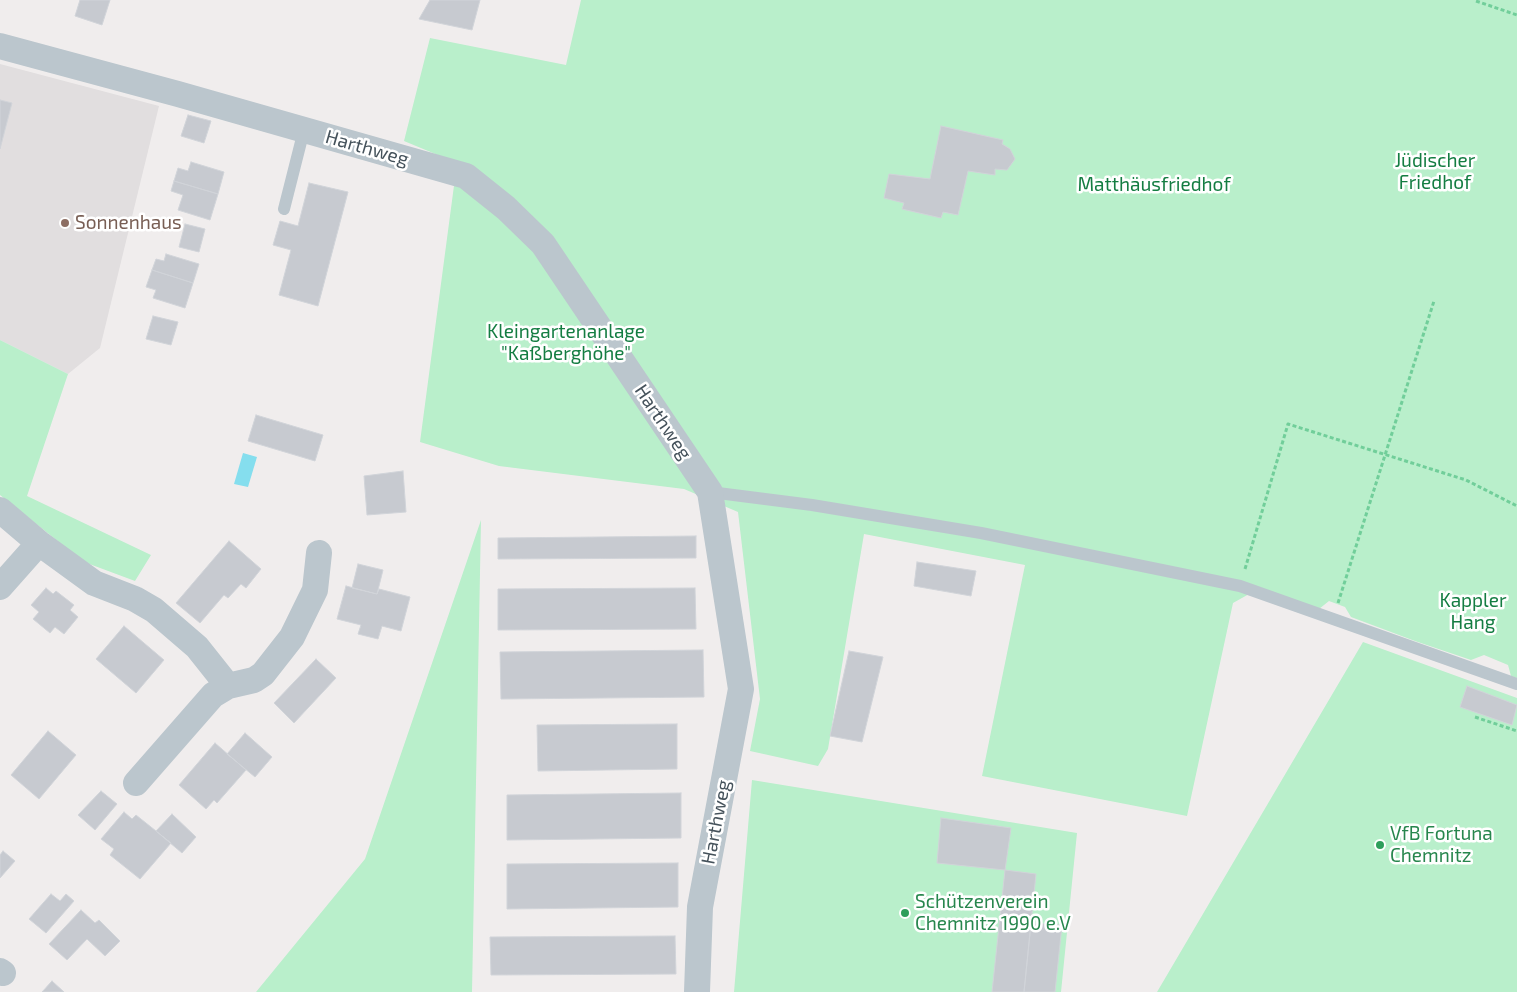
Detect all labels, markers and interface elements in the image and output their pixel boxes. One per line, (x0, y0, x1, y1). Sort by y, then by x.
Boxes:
street label: Harthweg (323, 125, 411, 171)
park label: Jüdischer Friedhof (1395, 150, 1475, 194)
park label: Matthäusfriedhof (1077, 174, 1231, 196)
place label: Sonnenhaus (75, 212, 182, 234)
marker: Sonnenhaus (59, 217, 71, 229)
park label: Kleingartenanlage "Kaßberghöhe" (487, 321, 645, 365)
street label: Harthweg (630, 380, 696, 464)
park label: Kappler Hang (1439, 590, 1507, 634)
street label: Harthweg (697, 778, 735, 866)
place label: VfB Fortuna Chemnitz (1390, 823, 1493, 867)
marker: VfB Fortuna Chemnitz (1374, 839, 1386, 851)
place label: Schützenverein Chemnitz 1990 e.V (915, 891, 1071, 935)
marker: Schützenverein Chemnitz 1990 e.V (899, 907, 911, 919)

